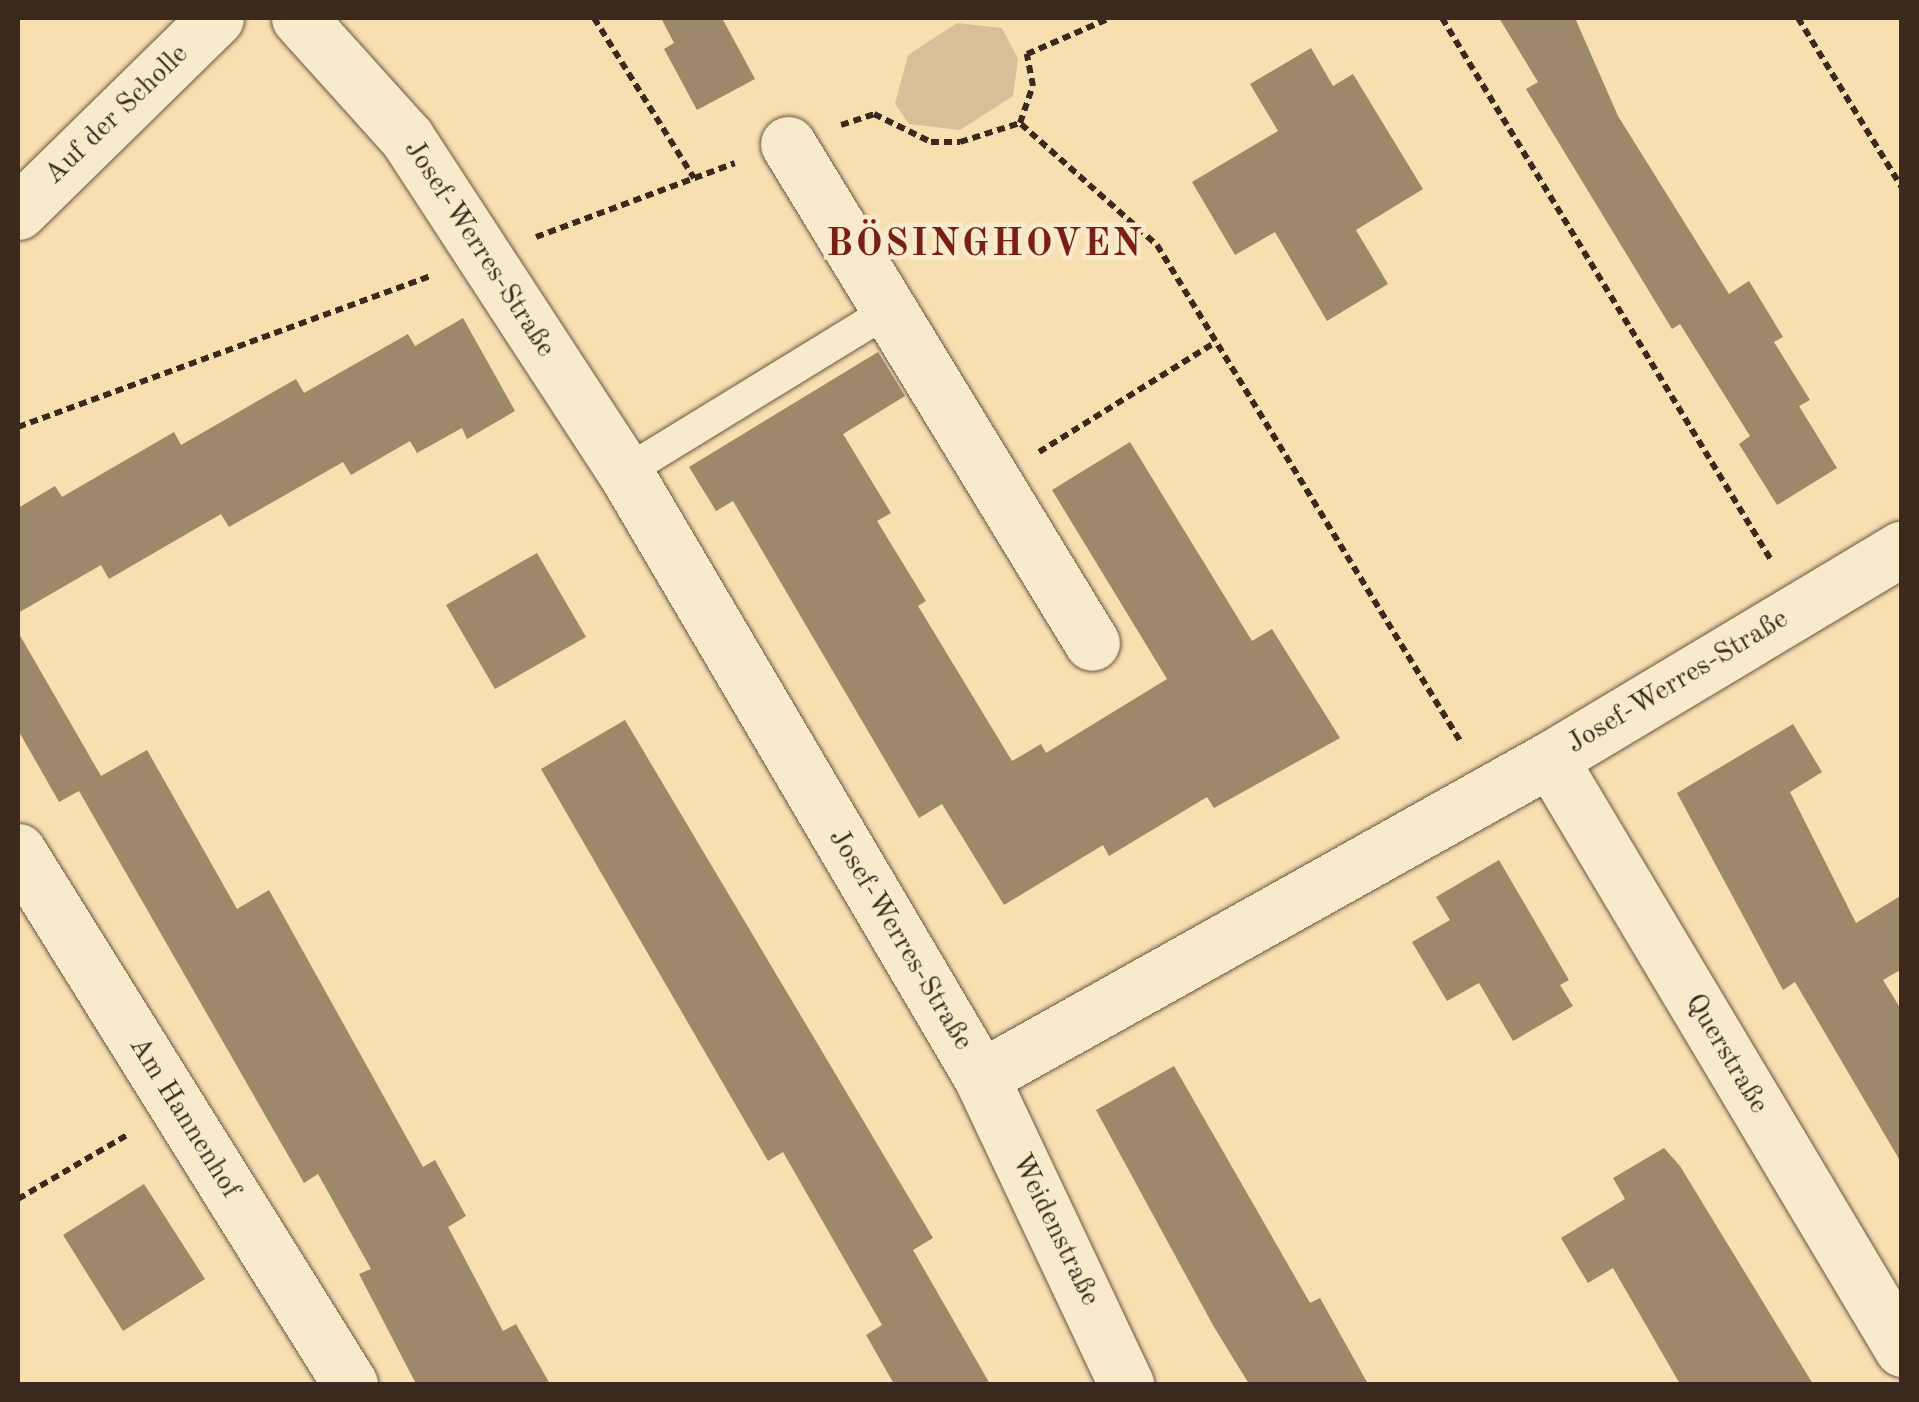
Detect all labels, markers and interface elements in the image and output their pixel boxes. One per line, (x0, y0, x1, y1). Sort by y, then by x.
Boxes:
street label: Auf der Scholle (38, 38, 196, 192)
street label: Josef-Werres-Straße (396, 134, 562, 364)
district label: BÖSINGHOVEN (826, 223, 1144, 269)
street label: Josef-Werres-Straße (1561, 603, 1795, 761)
street label: Josef-Werres-Straße (821, 823, 979, 1057)
street label: Querstraße (1677, 988, 1775, 1120)
street label: Am Hannenhof (121, 1031, 247, 1205)
street label: Weidenstraße (1004, 1148, 1106, 1312)

